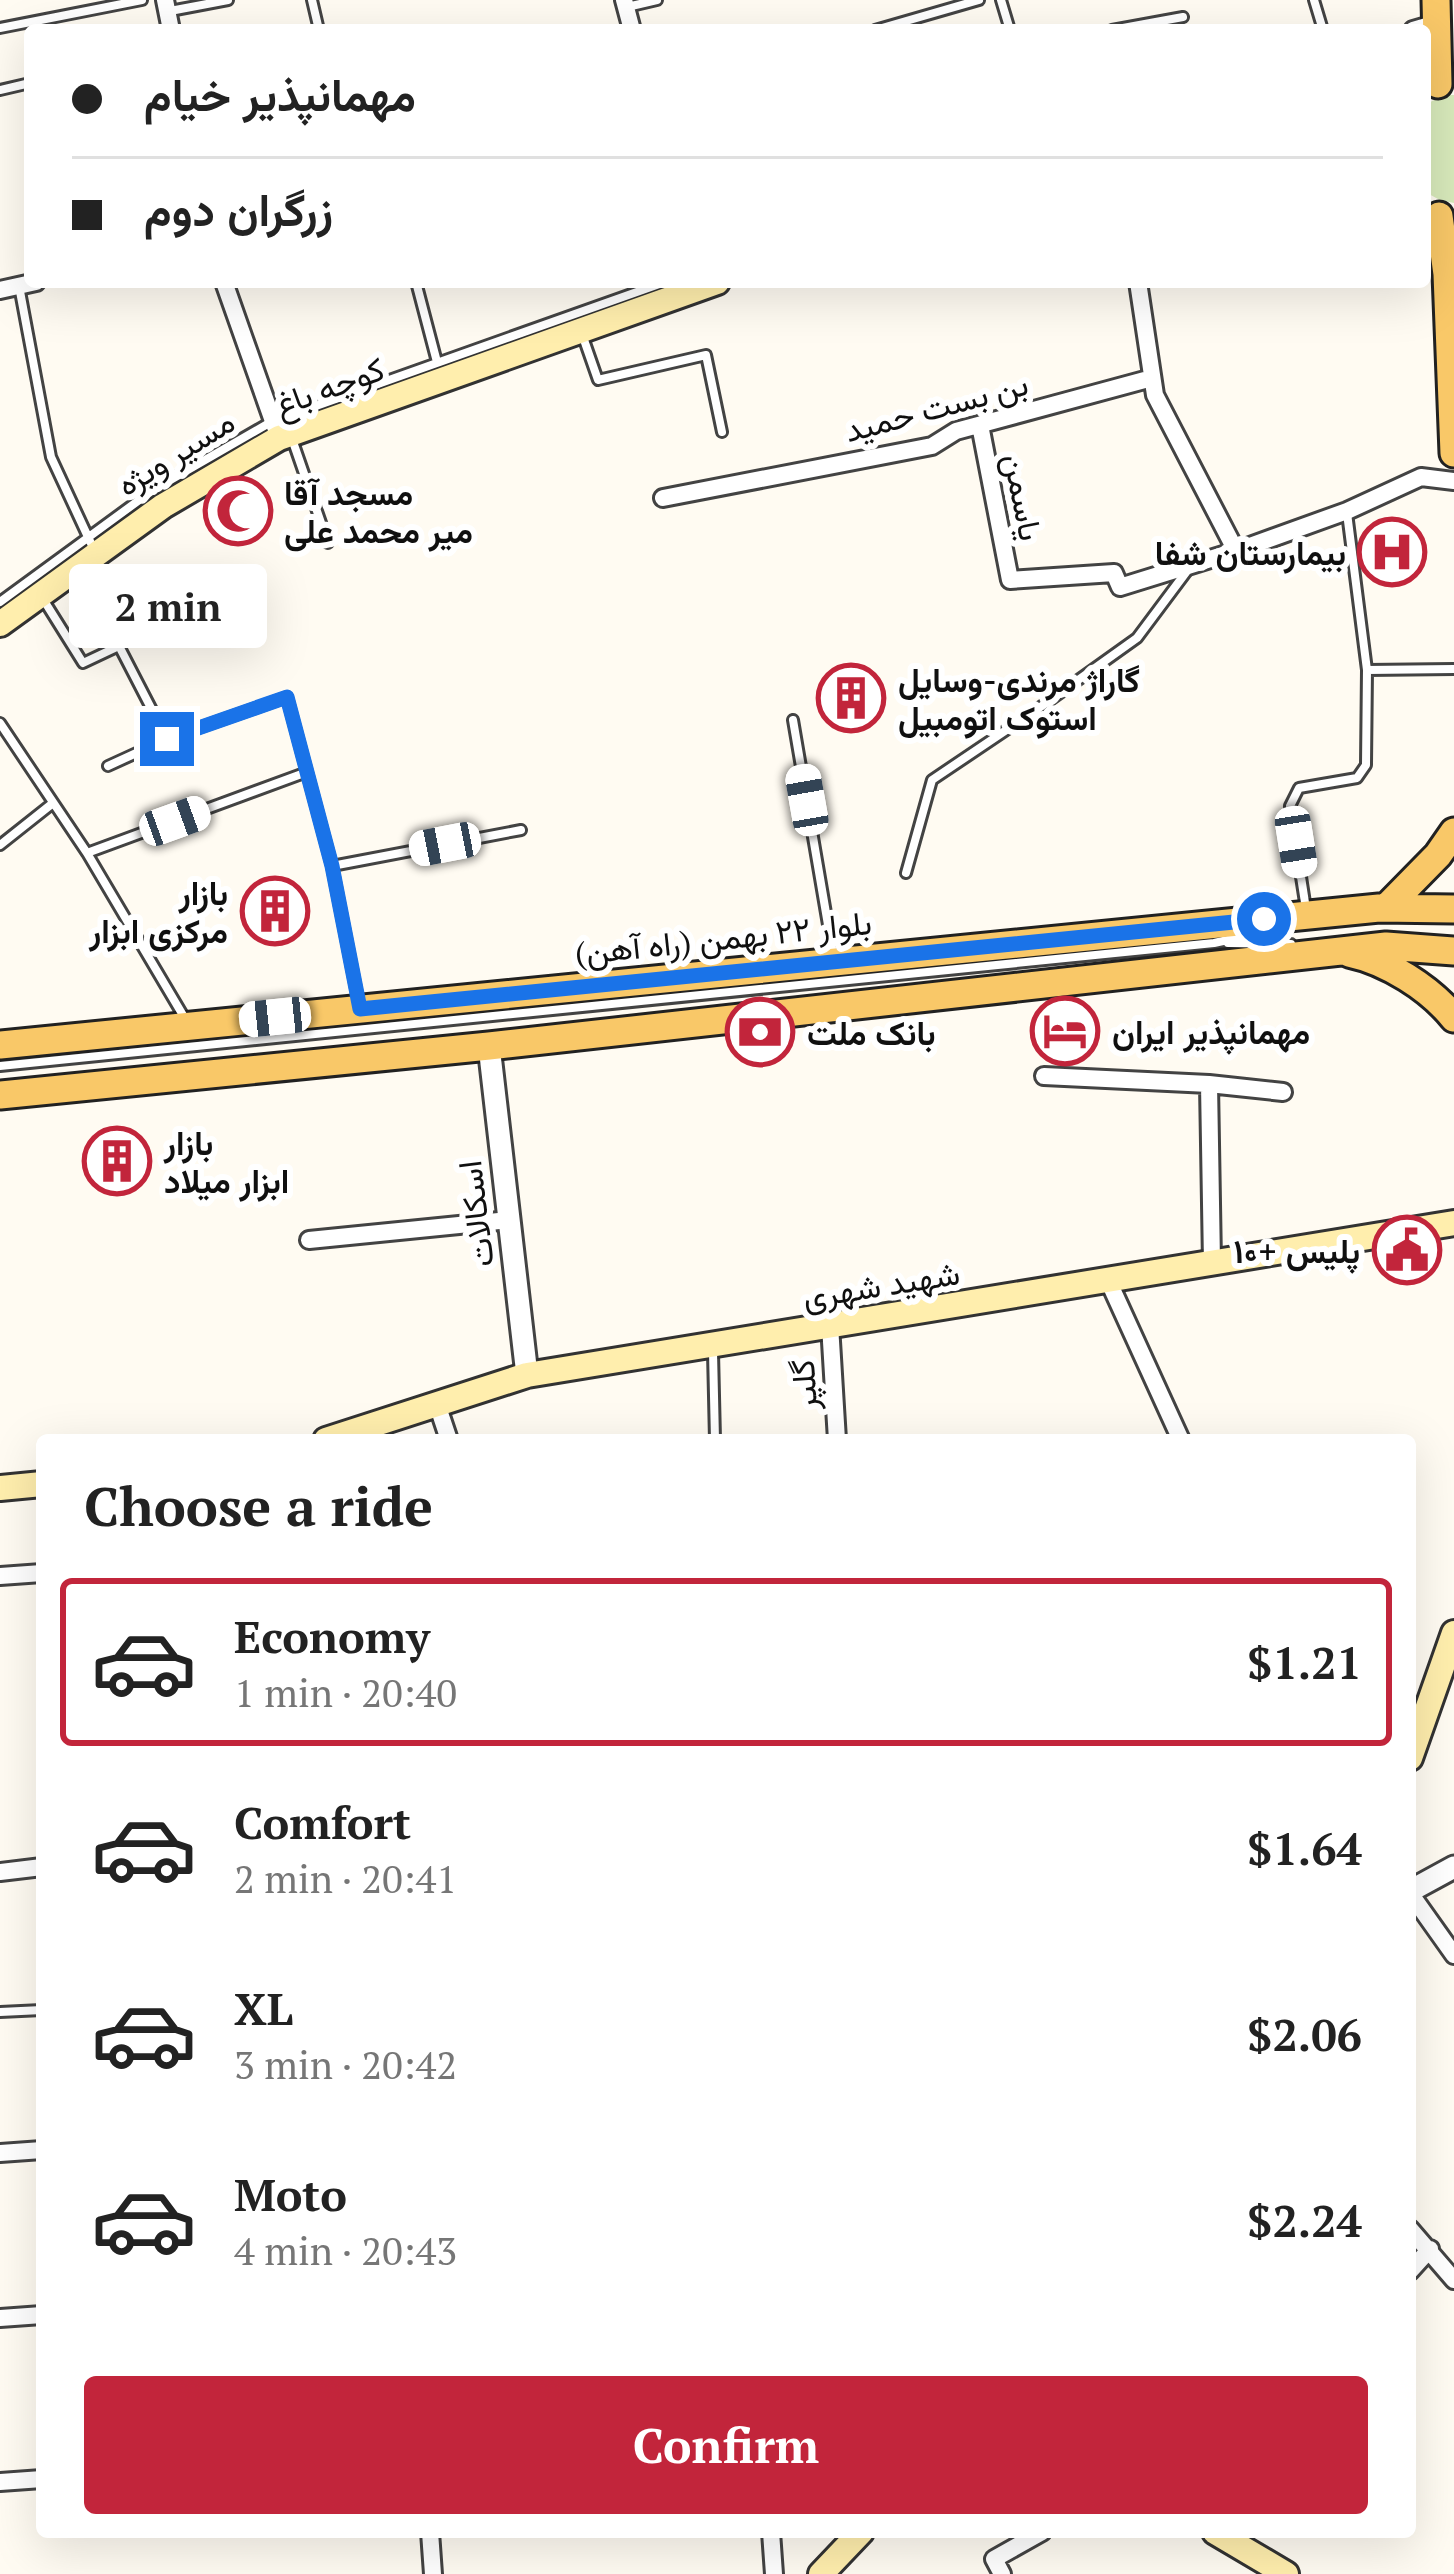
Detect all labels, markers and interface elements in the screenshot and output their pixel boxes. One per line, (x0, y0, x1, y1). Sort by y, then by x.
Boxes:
text: مهمانپذیر خیام (144, 64, 416, 124)
text: زرگران دوم (144, 179, 333, 239)
street label: کوچه باغ (268, 346, 391, 428)
street label: بن بست حمید (839, 361, 1033, 451)
street label: مسیر ویژه (108, 399, 242, 505)
street label: یاسمن (995, 450, 1053, 544)
place label: مسجد آقا میر محمد علی (284, 471, 473, 552)
mosque icon: مسجد آقا میر محمد علی (203, 476, 273, 546)
hospital icon: بیمارستان شفا (1357, 517, 1427, 587)
place label: بیمارستان شفا (1155, 531, 1346, 574)
callout: 2 min (68, 565, 266, 649)
text: 2 min (115, 580, 221, 632)
place label: گاراژ مرندی-وسایل استوک اتومبیل (898, 658, 1140, 739)
building icon: گاراژ مرندی-وسایل استوک اتومبیل (816, 663, 886, 733)
route end (140, 712, 194, 766)
car (783, 761, 831, 839)
car (135, 792, 215, 850)
car (1273, 804, 1319, 880)
car (406, 819, 484, 869)
place label: بازار مرکزی ابزار (88, 871, 228, 952)
building icon: بازار مرکزی ابزار (240, 876, 310, 946)
route start (1237, 892, 1291, 946)
street label: بلوار ۲۲ بهمن (راه آهن) (572, 900, 874, 974)
car (237, 995, 313, 1039)
hotel icon: مهمانپذیر ایران (1030, 996, 1100, 1066)
bank icon: بانک ملت (725, 997, 795, 1067)
place label: مهمانپذیر ایران (1112, 1010, 1310, 1055)
place label: بانک ملت (807, 1011, 936, 1054)
place label: بازار ابزار میلاد (163, 1121, 289, 1202)
building icon: بازار ابزار میلاد (82, 1126, 152, 1196)
street label: اسکالات (447, 1158, 503, 1270)
public building icon: پلیس +۱۰ (1372, 1215, 1442, 1285)
place label: پلیس +۱۰ (1233, 1229, 1360, 1274)
street label: شهید شهری (799, 1250, 963, 1318)
street label: گلپر (780, 1358, 828, 1413)
text: Choose a ride (84, 1470, 433, 1541)
text: Economy (234, 1606, 430, 1666)
icon: car (90, 1608, 198, 1716)
text: $1.21 (1247, 1632, 1362, 1692)
text: 1 min · 20:40 (234, 1666, 457, 1718)
text: Comfort (234, 1792, 411, 1852)
icon: car (90, 1794, 198, 1902)
text: $1.64 (1247, 1818, 1362, 1878)
text: 2 min · 20:41 (234, 1852, 457, 1904)
text: XL (234, 1978, 293, 2038)
icon: car (90, 1980, 198, 2088)
text: $2.06 (1247, 2004, 1362, 2064)
text: 3 min · 20:42 (234, 2038, 457, 2090)
text: Moto (234, 2164, 347, 2224)
icon: car (90, 2166, 198, 2274)
text: $2.24 (1247, 2190, 1362, 2250)
text: 4 min · 20:43 (234, 2224, 457, 2276)
button: Confirm (84, 2376, 1368, 2514)

